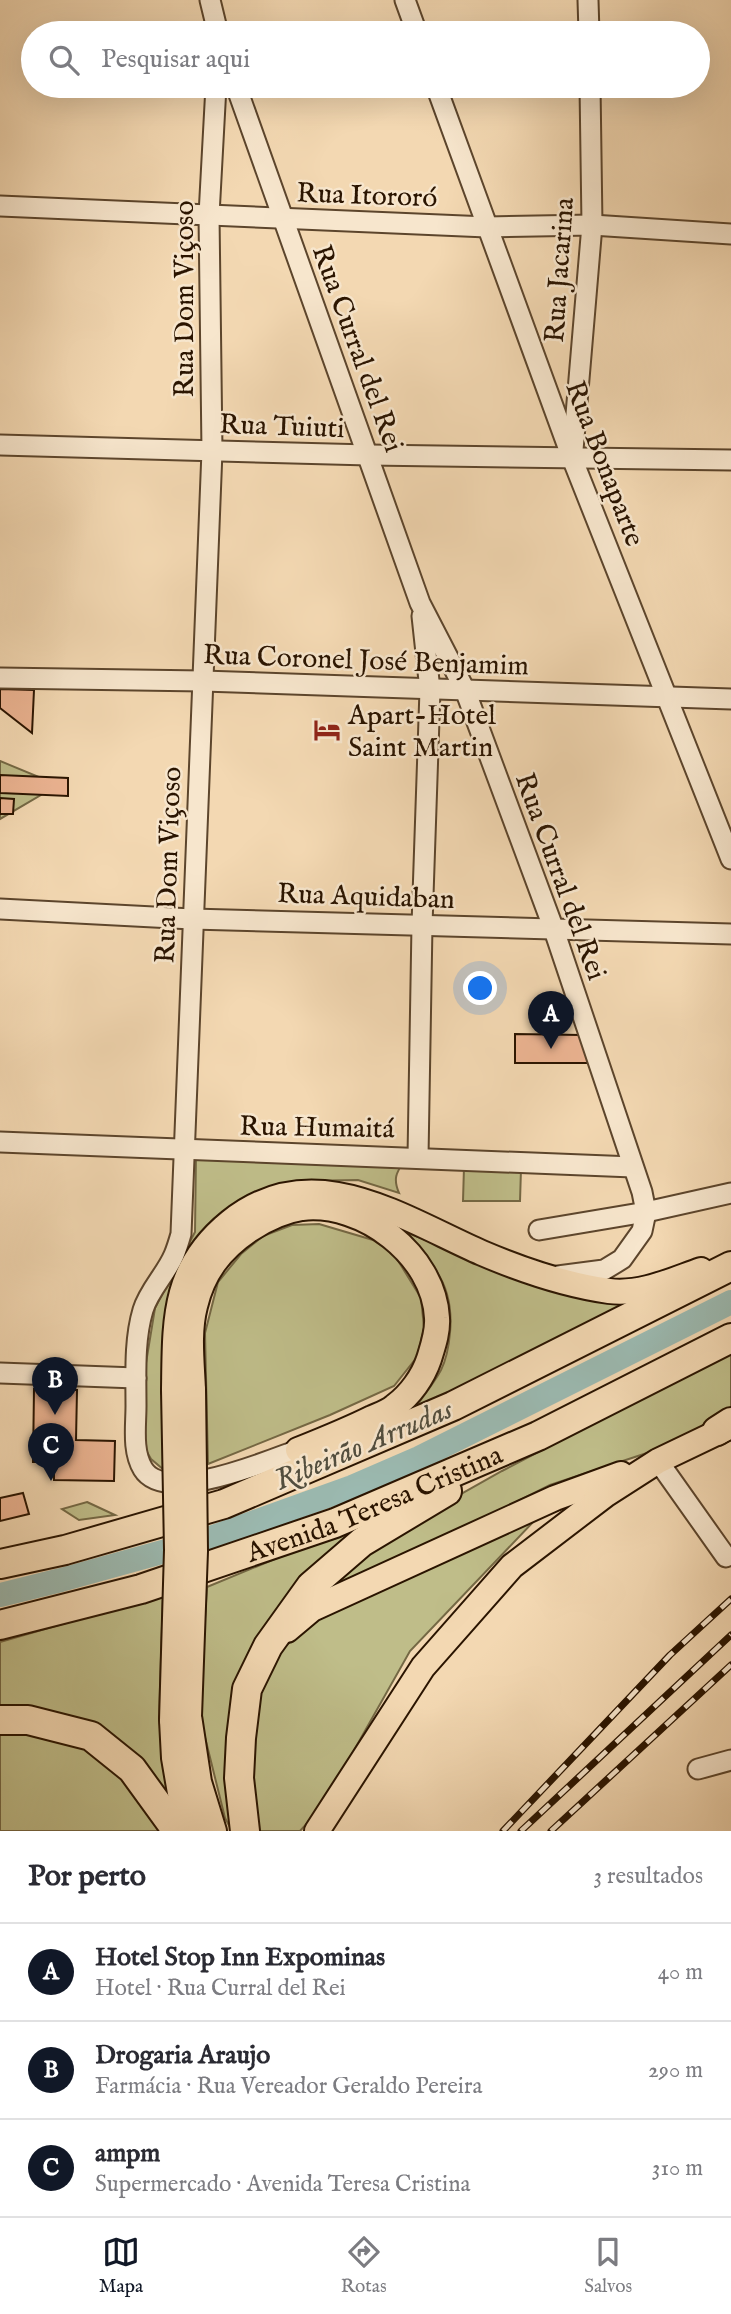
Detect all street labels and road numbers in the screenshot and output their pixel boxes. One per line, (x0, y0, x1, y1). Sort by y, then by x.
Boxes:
street label: Rua Itororó (296, 177, 438, 216)
street label: Rua Jacarina (538, 195, 583, 344)
street label: Rua Dom Viçoso (168, 201, 203, 397)
street label: Rua Curral del Rei (303, 240, 410, 457)
street label: Rua Bonaparte (556, 376, 651, 552)
street label: Rua Tuiuti (219, 408, 345, 447)
street label: Rua Coronel José Benjamim (202, 638, 529, 685)
street label: Rua Dom Viçoso (149, 766, 190, 964)
street label: Rua Curral del Rei (506, 768, 613, 985)
street label: Rua Aquidaban (277, 877, 455, 918)
street label: Rua Humaitá (239, 1110, 396, 1147)
street label: Avenida Teresa Cristina (241, 1438, 509, 1572)

